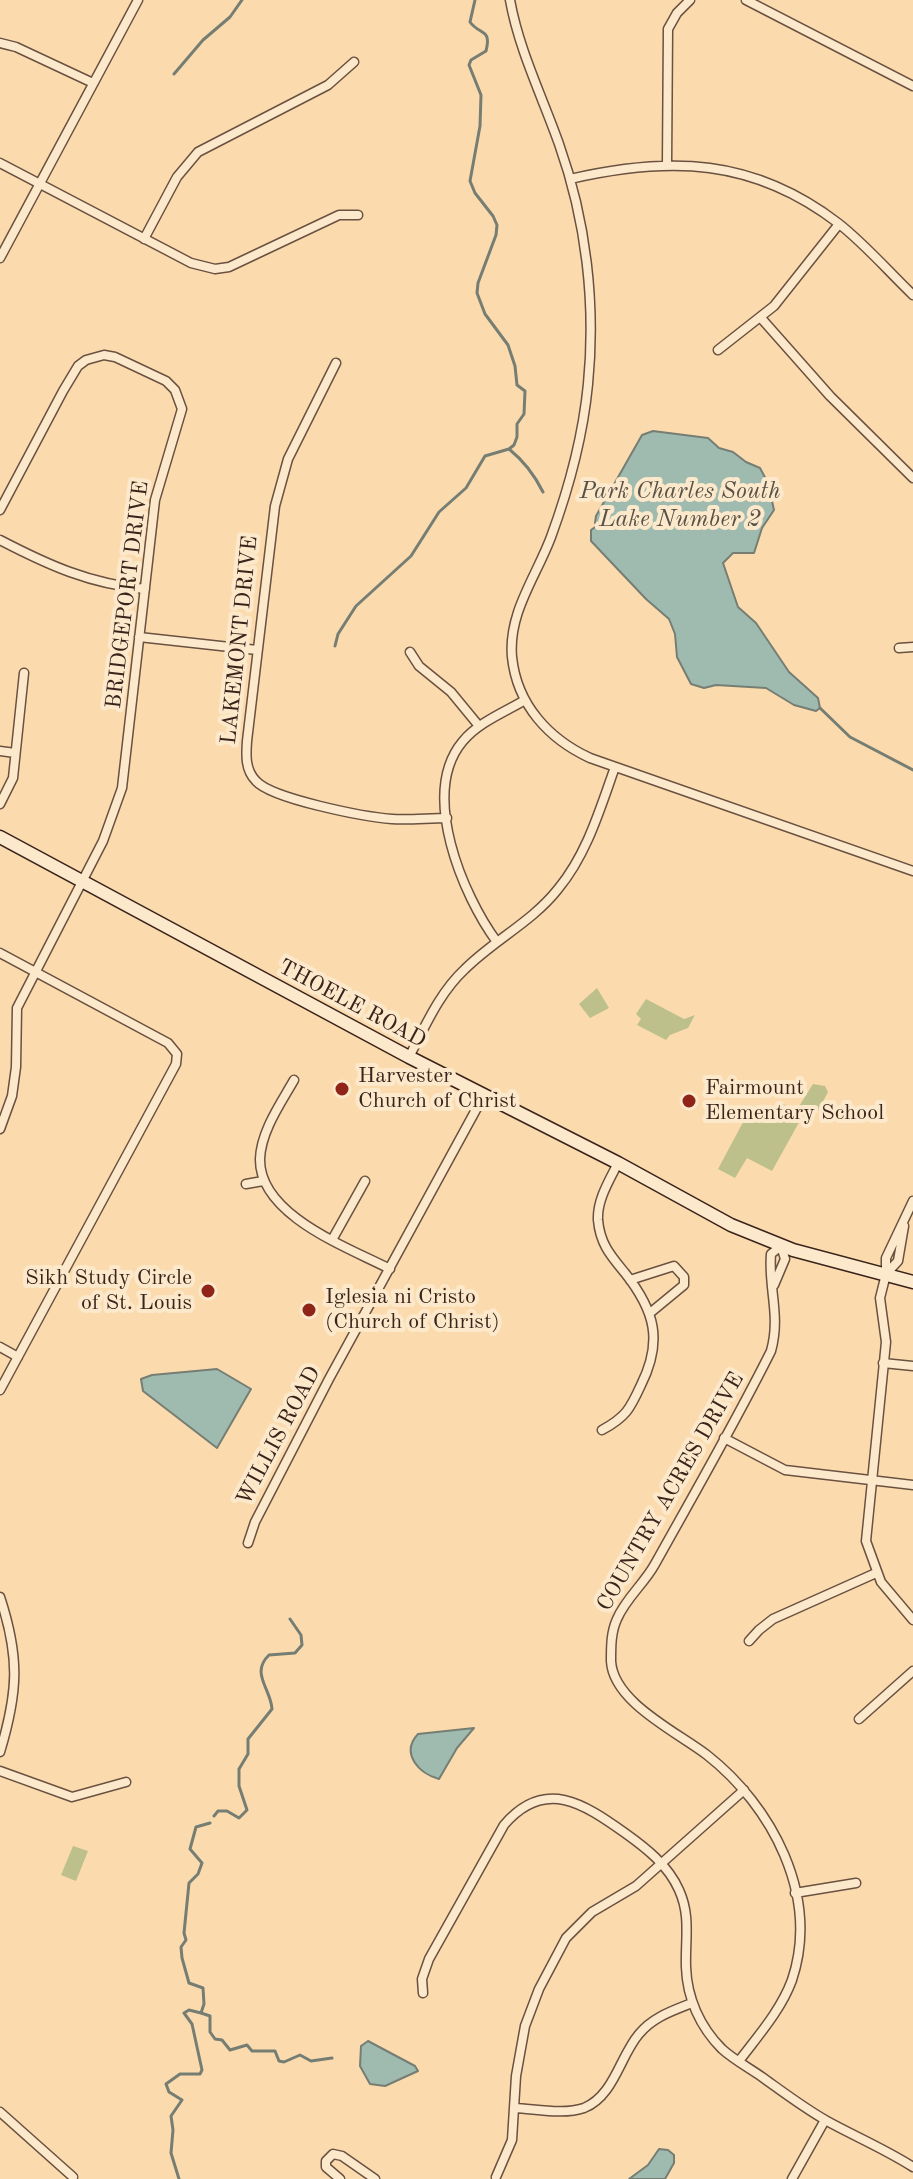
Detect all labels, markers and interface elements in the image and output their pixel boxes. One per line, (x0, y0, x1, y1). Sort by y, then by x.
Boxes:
water label: Park Charles South Lake Number 2 (579, 478, 781, 534)
street label: BRIDGEPORT DRIVE (101, 479, 155, 711)
street label: LAKEMONT DRIVE (216, 534, 264, 746)
street label: THOELE ROAD (274, 954, 430, 1054)
place label: Harvester Church of Christ (358, 1063, 516, 1114)
place label: Fairmount Elementary School (705, 1075, 884, 1126)
marker: Harvester Church of Christ (333, 1080, 351, 1098)
marker: Fairmount Elementary School (680, 1092, 698, 1110)
place label: Sikh Study Circle of St. Louis (25, 1265, 192, 1316)
marker: Sikh Study Circle of St. Louis (199, 1282, 217, 1300)
place label: Iglesia ni Cristo (Church of Christ) (325, 1284, 500, 1336)
marker: Iglesia ni Cristo (Church of Christ) (300, 1301, 318, 1319)
street label: WILLIS ROAD (231, 1362, 327, 1510)
street label: COUNTRY ACRES DRIVE (592, 1368, 750, 1616)

